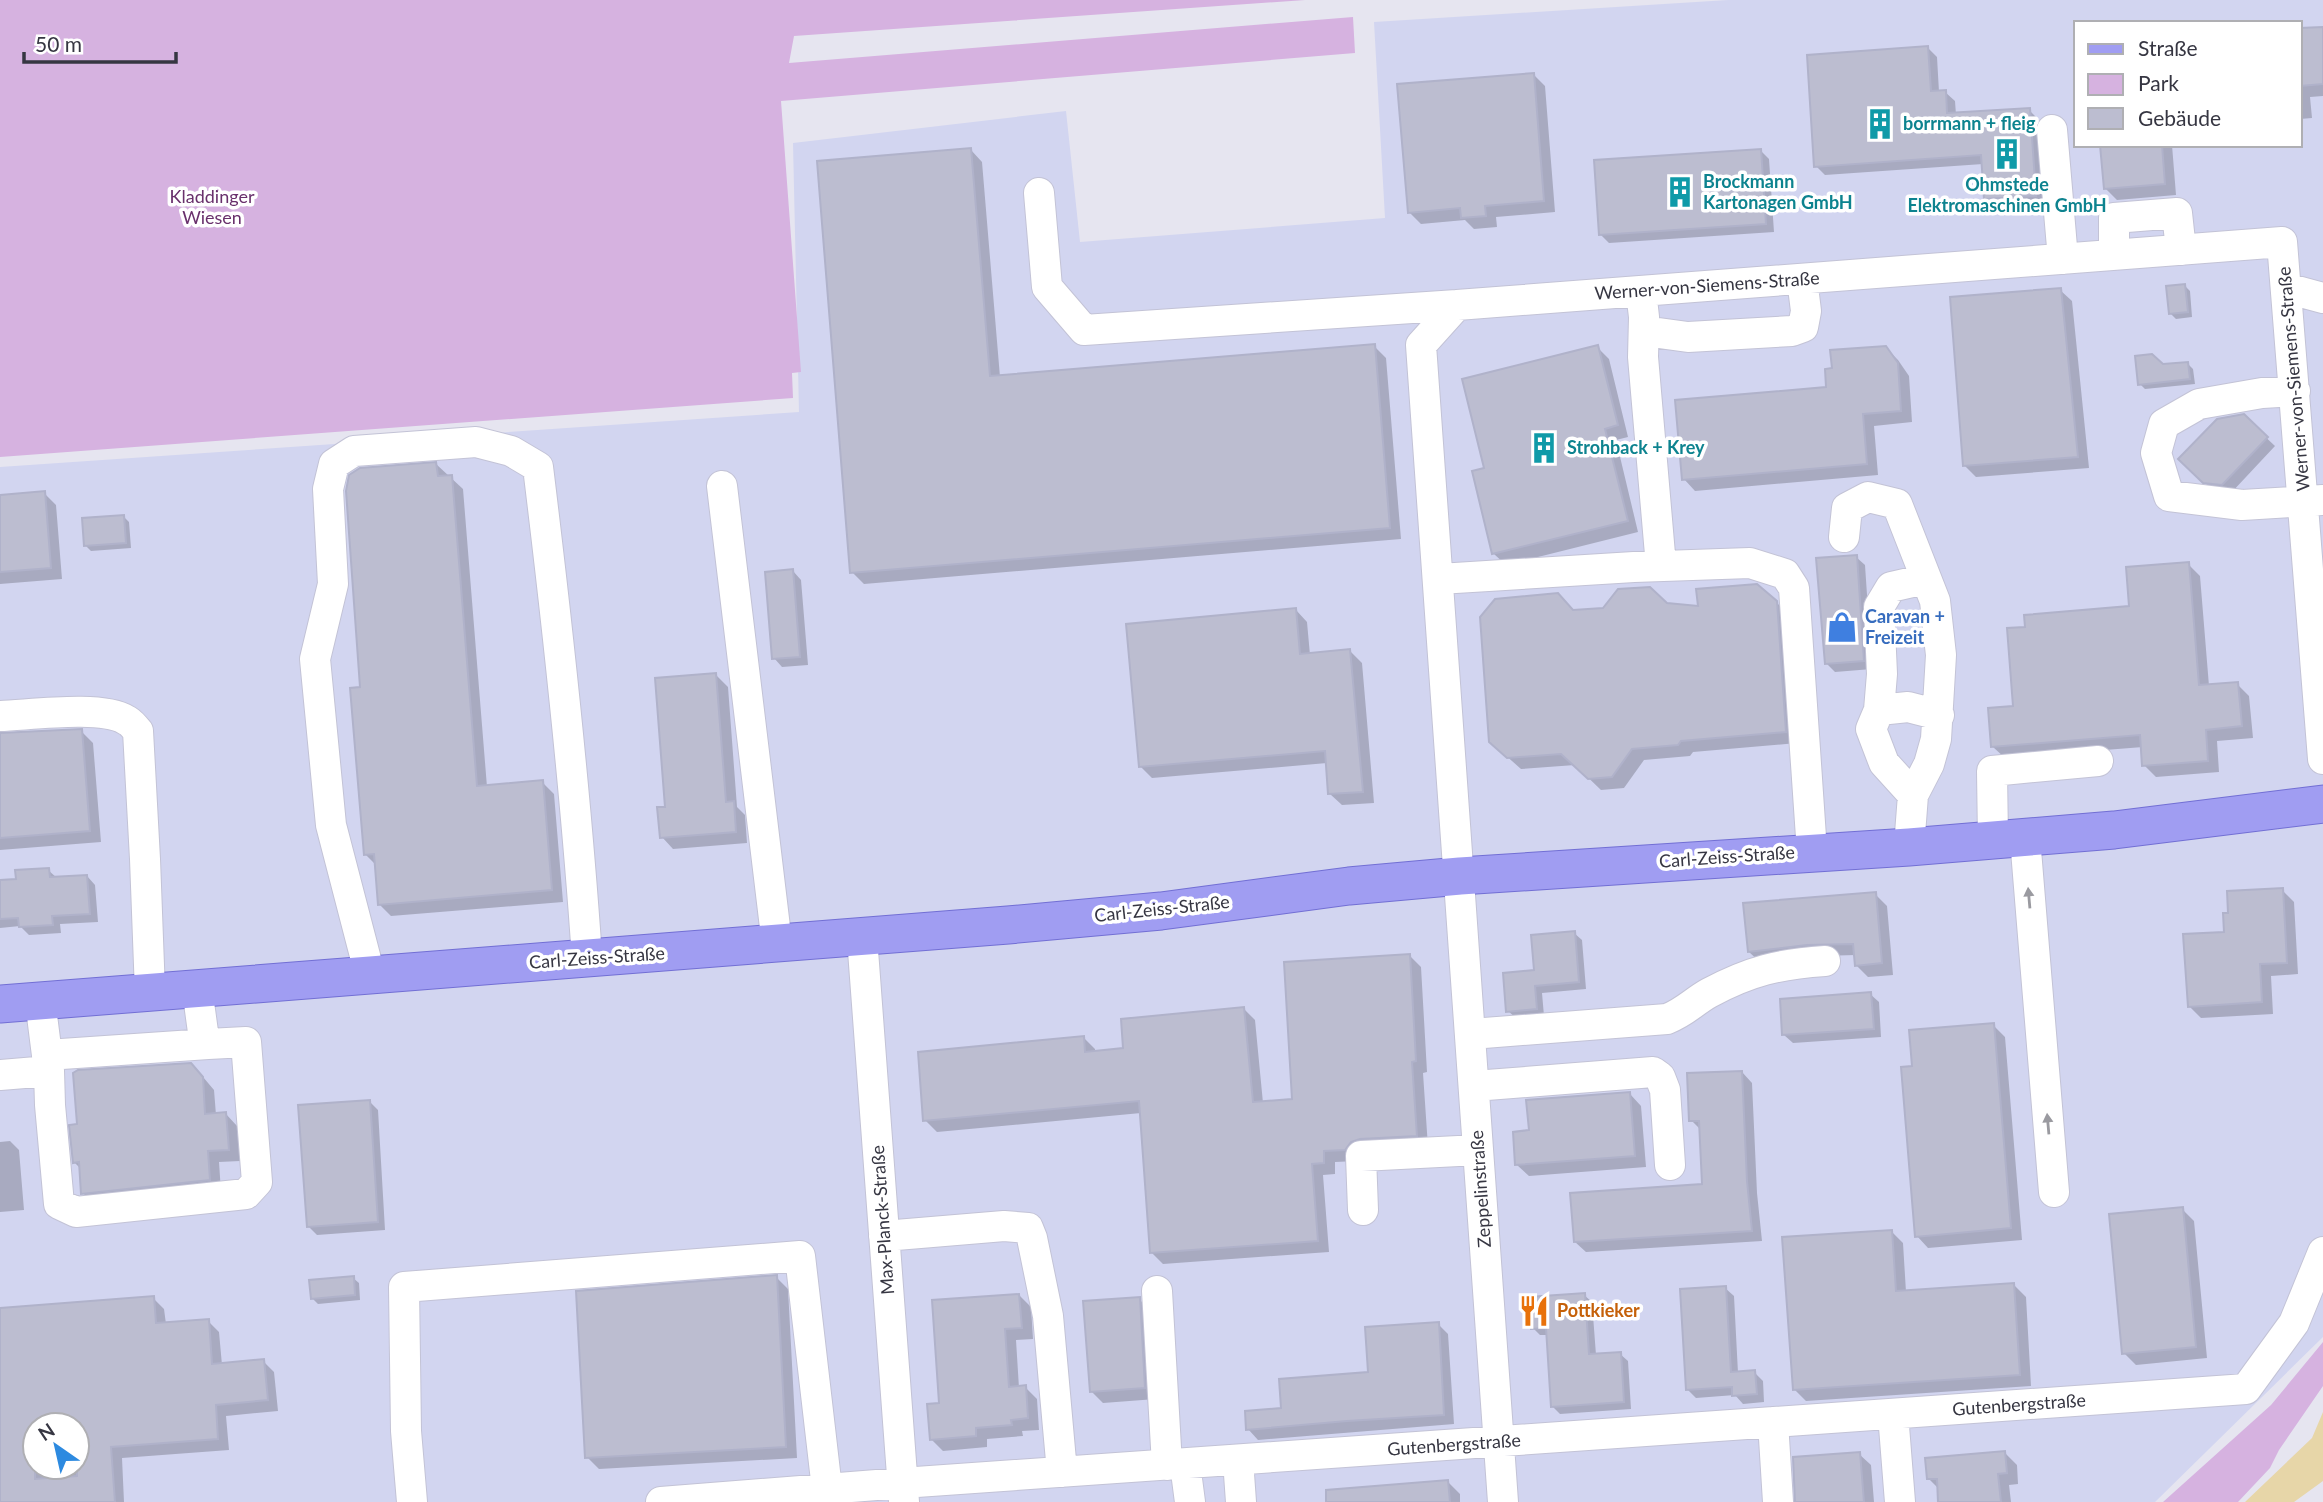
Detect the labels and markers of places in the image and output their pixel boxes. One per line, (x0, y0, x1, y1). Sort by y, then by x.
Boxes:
building icon: borrmann + fleig (1863, 107, 1897, 141)
place label: borrmann + fleig (1903, 112, 2036, 134)
building icon: Ohmstede Elektromaschinen GmbH (1990, 137, 2024, 171)
place label: Brockmann Kartonagen GmbH (1703, 170, 1853, 213)
place label: Ohmstede Elektromaschinen GmbH (1907, 173, 2107, 216)
building icon: Brockmann Kartonagen GmbH (1663, 175, 1697, 209)
building icon: Strohback + Krey (1527, 431, 1561, 465)
place label: Strohback + Krey (1567, 436, 1705, 458)
place label: Caravan + Freizeit (1865, 605, 1945, 648)
shop icon: Caravan + Freizeit (1825, 610, 1859, 644)
restaurant icon: Pottkieker (1517, 1294, 1551, 1328)
place label: Pottkieker (1557, 1299, 1640, 1321)

